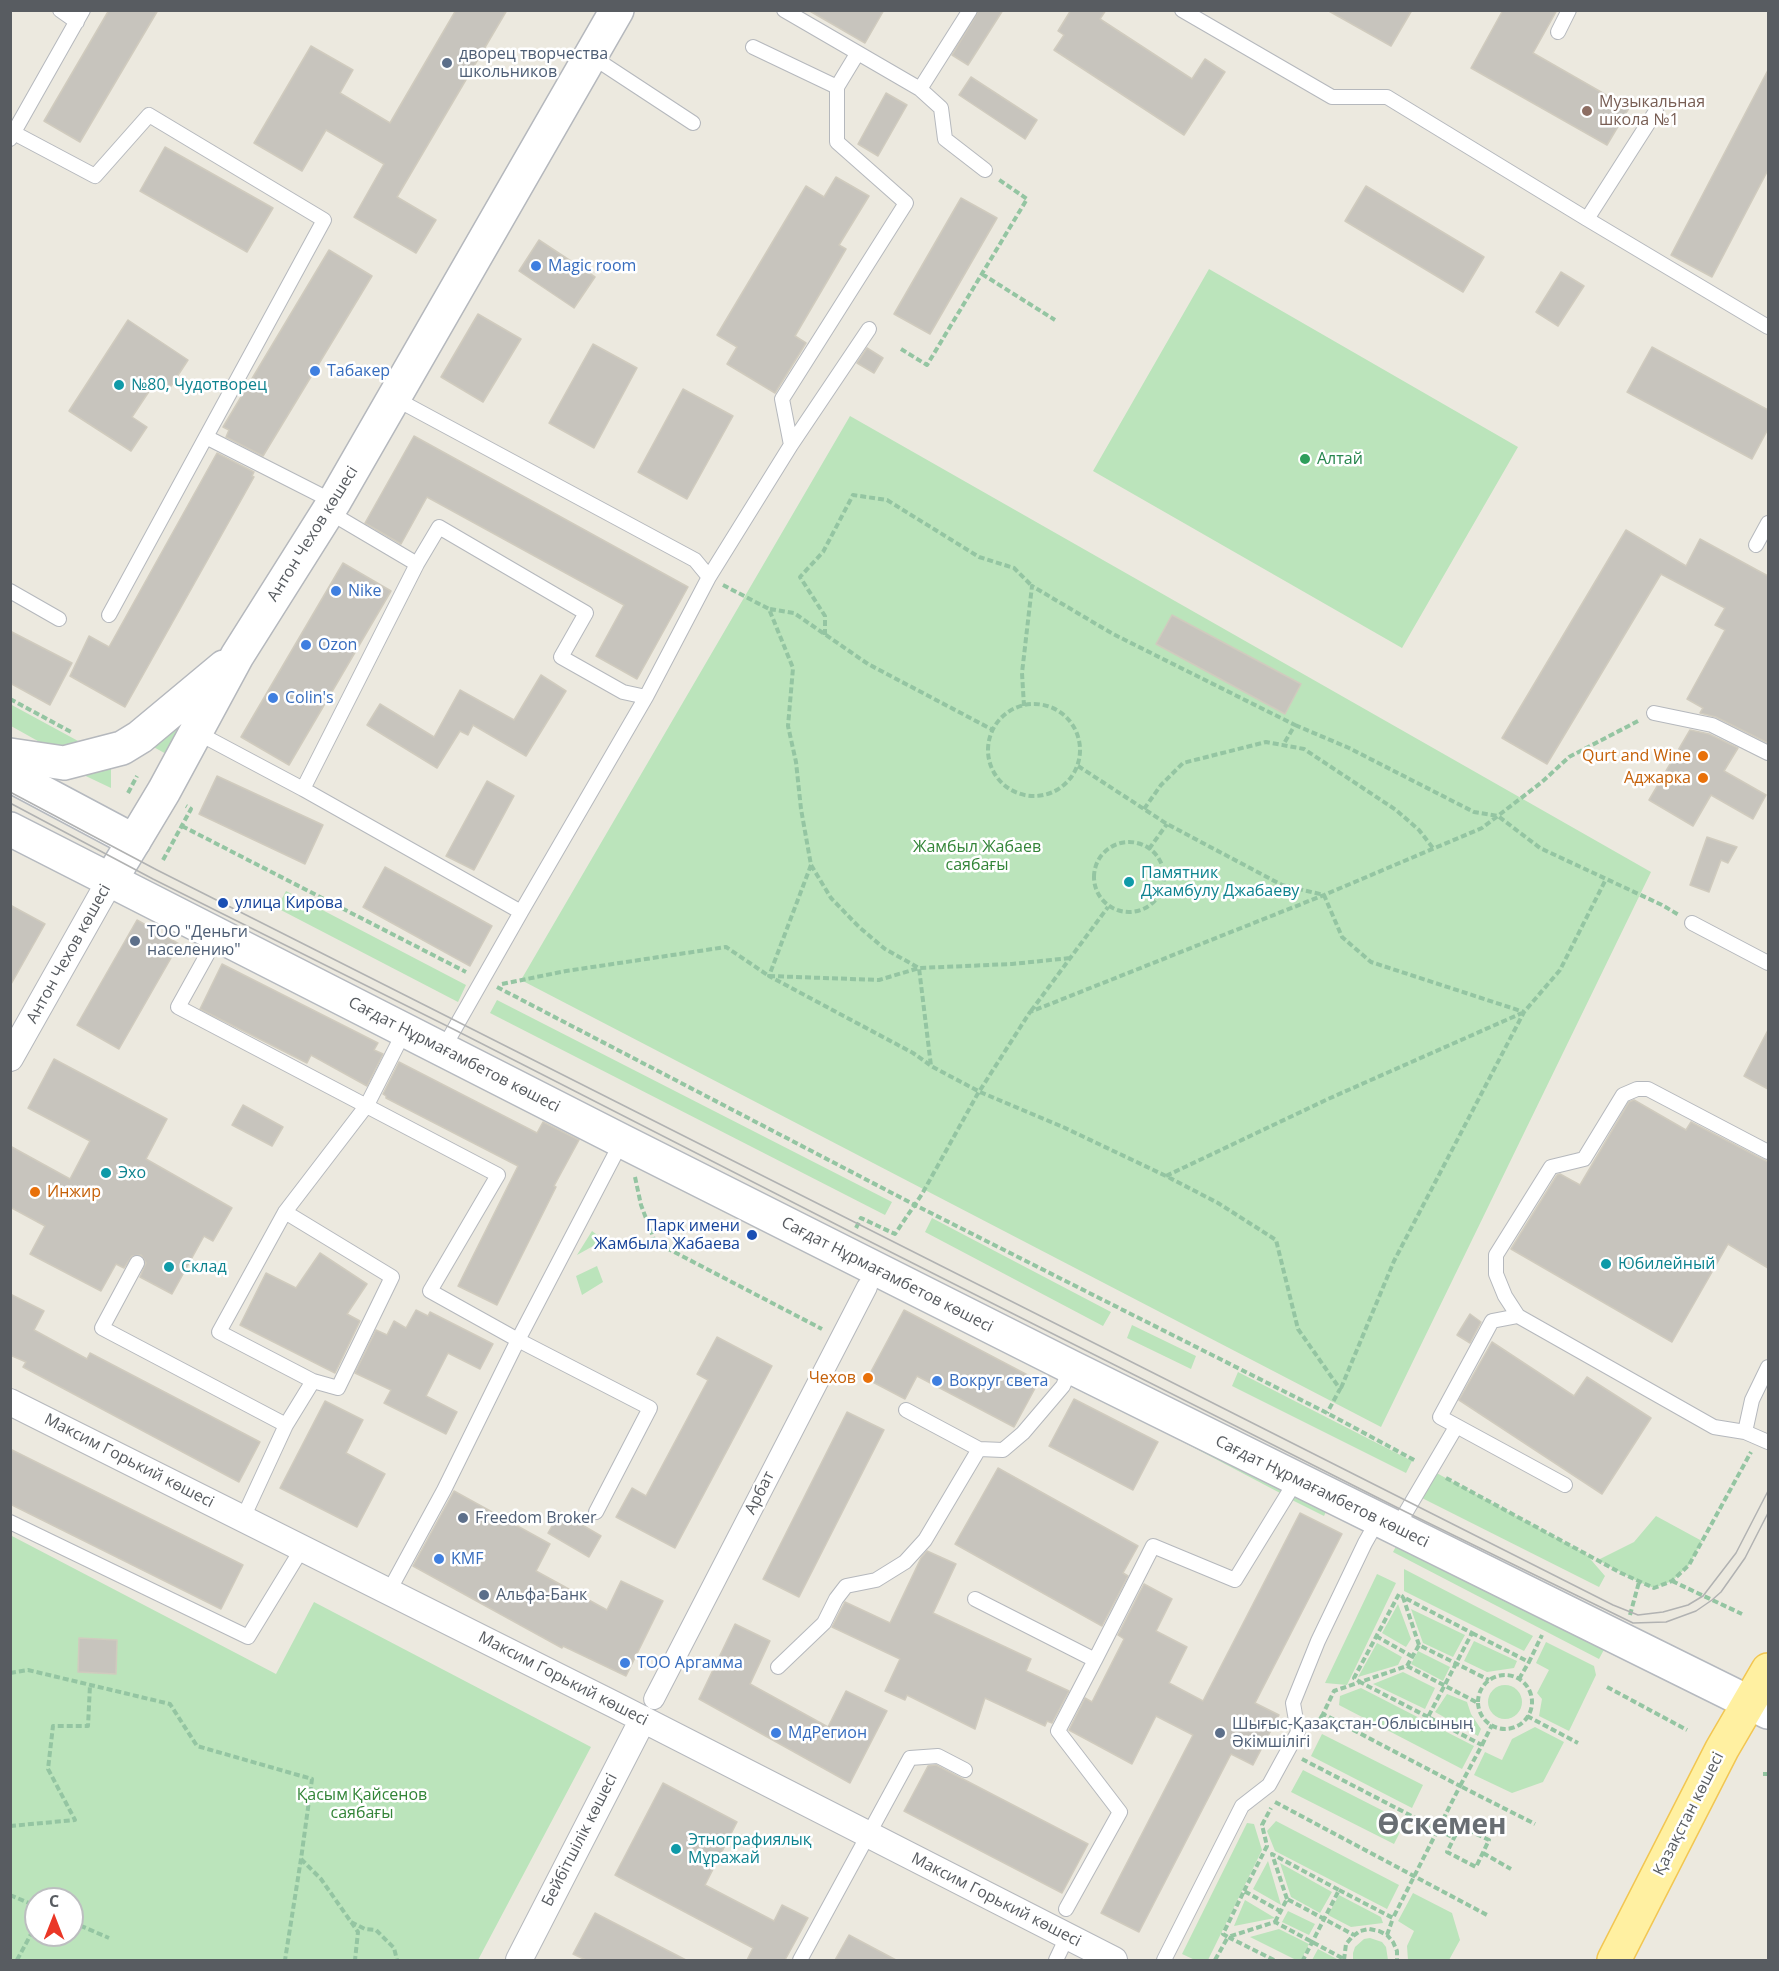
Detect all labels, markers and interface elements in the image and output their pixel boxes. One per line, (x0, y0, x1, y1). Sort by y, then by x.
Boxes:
place label: дворец творчества школьников (459, 44, 608, 82)
marker: дворец творчества школьников (440, 56, 454, 70)
place label: Музыкальная школа №1 (1599, 92, 1705, 130)
marker: Музыкальная школа №1 (1580, 104, 1594, 118)
place label: Magic room (548, 256, 636, 276)
marker: Magic room (529, 259, 543, 273)
place label: Табакер (327, 361, 390, 381)
marker: Табакер (308, 364, 322, 378)
place label: №80, Чудотворец (131, 375, 267, 395)
marker: №80, Чудотворец (112, 378, 126, 392)
place label: Алтай (1317, 449, 1363, 469)
marker: Алтай (1298, 452, 1312, 466)
street label: Антон Чехов көшесі (264, 463, 362, 605)
place label: Nike (348, 581, 381, 601)
marker: Nike (329, 584, 343, 598)
place label: Ozon (318, 635, 357, 655)
marker: Ozon (299, 638, 313, 652)
place label: Colin's (285, 688, 334, 708)
marker: Colin's (266, 691, 280, 705)
place label: Qurt and Wine (1582, 746, 1691, 766)
marker: Qurt and Wine (1696, 749, 1710, 763)
place label: Аджарка (1624, 768, 1691, 788)
marker: Аджарка (1696, 771, 1710, 785)
park label: Жамбыл Жабаев саябағы (913, 837, 1041, 875)
place label: Памятник Джамбулу Джабаеву (1141, 863, 1299, 901)
marker: Памятник Джамбулу Джабаеву (1122, 875, 1136, 889)
street label: Антон Чехов көшесі (23, 881, 115, 1027)
place label: улица Кирова (235, 893, 343, 913)
marker: улица Кирова (216, 896, 230, 910)
place label: ТОО "Деньги населению" (147, 922, 248, 960)
marker: ТОО "Деньги населению" (128, 934, 142, 948)
street label: Сағдат Нұрмағамбетов көшесі (345, 993, 563, 1117)
place label: Эхо (118, 1163, 146, 1183)
marker: Эхо (99, 1166, 113, 1180)
place label: Инжир (47, 1182, 101, 1202)
marker: Инжир (28, 1185, 42, 1199)
street label: Сағдат Нұрмағамбетов көшесі (778, 1213, 996, 1337)
place label: Парк имени Жамбыла Жабаева (594, 1216, 740, 1254)
marker: Парк имени Жамбыла Жабаева (745, 1228, 759, 1242)
place label: Юбилейный (1618, 1254, 1715, 1274)
place label: Склад (181, 1257, 227, 1277)
marker: Юбилейный (1599, 1257, 1613, 1271)
marker: Склад (162, 1260, 176, 1274)
place label: Чехов (809, 1368, 856, 1388)
marker: Чехов (861, 1371, 875, 1385)
place label: Вокруг света (949, 1371, 1048, 1391)
marker: Вокруг света (930, 1374, 944, 1388)
street label: Максим Горький көшесі (41, 1410, 217, 1512)
street label: Сағдат Нұрмағамбетов көшесі (1212, 1432, 1432, 1552)
street label: Арбат (741, 1468, 779, 1518)
place label: Freedom Broker (475, 1508, 597, 1528)
marker: Freedom Broker (456, 1511, 470, 1525)
place label: KMF (451, 1549, 483, 1569)
marker: KMF (432, 1552, 446, 1566)
place label: Альфа-Банк (496, 1585, 587, 1605)
marker: Альфа-Банк (477, 1588, 491, 1602)
street label: Максим Горький көшесі (475, 1628, 651, 1730)
place label: ТОО Аргамма (637, 1653, 743, 1673)
marker: ТОО Аргамма (618, 1656, 632, 1670)
place label: Шығыс-Қазақстан-Облысының Әкімшілігі (1232, 1714, 1473, 1752)
place label: МдРегион (788, 1723, 867, 1743)
marker: МдРегион (769, 1726, 783, 1740)
marker: Шығыс-Қазақстан-Облысының Әкімшілігі (1213, 1726, 1227, 1740)
street label: Қазақстан көшесі (1650, 1749, 1728, 1879)
street label: Бейбітшілік көшесі (538, 1770, 622, 1910)
park label: Қасым Қайсенов саябағы (297, 1785, 427, 1823)
district label: Өскемен (1377, 1809, 1507, 1843)
place label: Этнографиялық Мұражай (688, 1830, 812, 1868)
marker: Этнографиялық Мұражай (669, 1842, 683, 1856)
street label: Максим Горький көшесі (908, 1849, 1084, 1951)
north arrow (24, 1887, 84, 1947)
text: С (49, 1890, 59, 1912)

